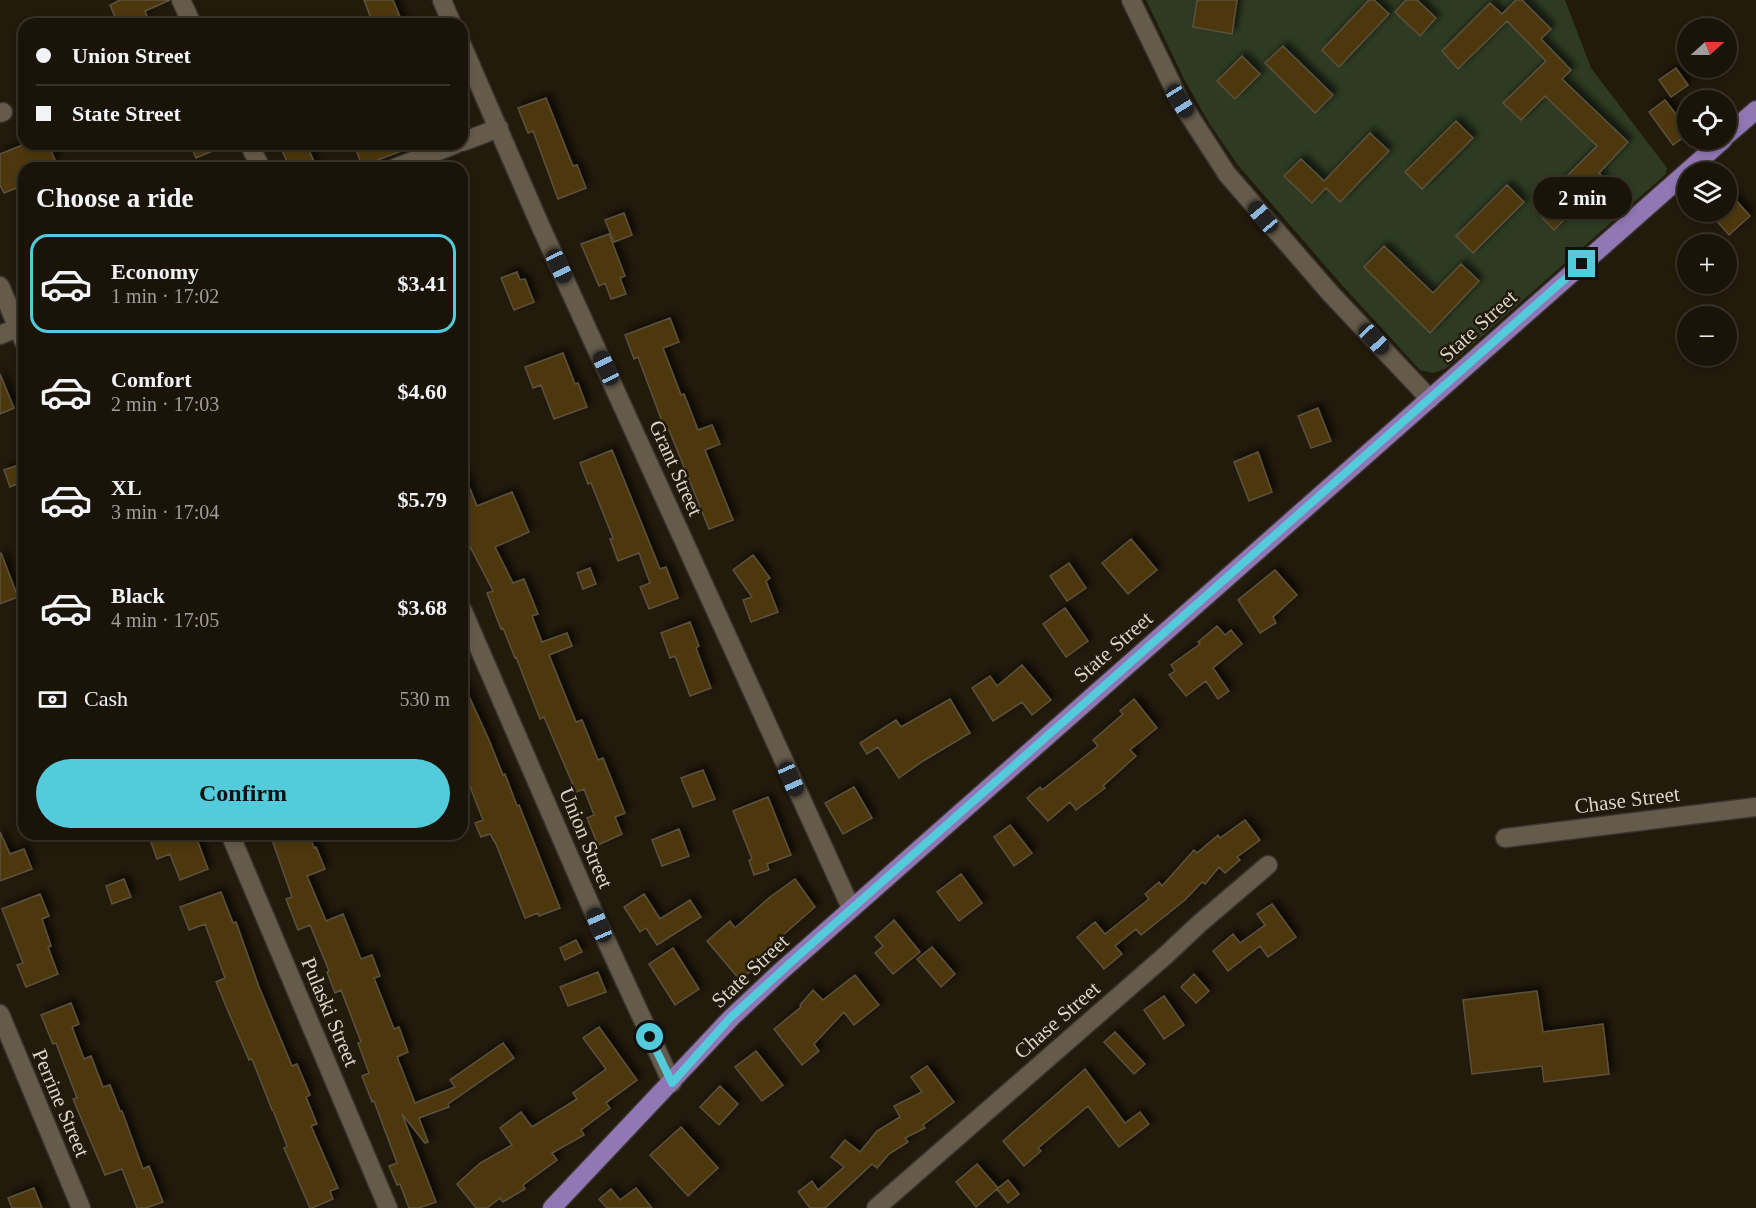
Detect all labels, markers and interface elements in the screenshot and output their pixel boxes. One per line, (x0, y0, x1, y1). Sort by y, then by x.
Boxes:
north arrow (1677, 18, 1737, 78)
map controls (1677, 18, 1737, 366)
text: Union Street (72, 43, 191, 68)
car (1163, 81, 1197, 121)
button: locate (1677, 90, 1737, 150)
text: State Street (72, 101, 181, 126)
button: layers (1677, 162, 1737, 222)
callout: 2 min (1532, 177, 1632, 219)
text: Choose a ride (36, 183, 194, 213)
text: 2 min (1558, 187, 1607, 209)
car (1245, 197, 1281, 237)
button: + (1677, 234, 1737, 294)
car (543, 246, 575, 286)
route end (1568, 250, 1595, 277)
icon: car (39, 257, 93, 311)
text: Economy (111, 259, 199, 284)
text: $3.41 (398, 271, 447, 296)
text: 1 min · 17:02 (111, 285, 219, 307)
street label: State Street (1434, 285, 1522, 367)
button: − (1677, 306, 1737, 366)
car (1355, 320, 1393, 358)
car (590, 348, 622, 388)
icon: car (39, 365, 93, 419)
text: Comfort (111, 367, 192, 392)
text: $4.60 (398, 379, 447, 404)
text: 2 min · 17:03 (111, 393, 219, 415)
street label: Grant Street (644, 417, 708, 520)
icon: car (39, 473, 93, 527)
text: XL (111, 475, 142, 500)
text: $5.79 (398, 487, 447, 512)
text: 3 min · 17:04 (111, 501, 219, 523)
icon: car (39, 581, 93, 635)
text: Black (111, 583, 165, 608)
text: $3.68 (398, 595, 447, 620)
street label: State Street (1069, 606, 1157, 688)
text: 4 min · 17:05 (111, 609, 219, 631)
icon: cash (36, 683, 69, 716)
text: Cash (84, 686, 128, 711)
text: 530 m (399, 688, 450, 710)
button: Confirm (36, 759, 450, 828)
car (775, 759, 807, 799)
street label: Chase Street (1573, 782, 1681, 818)
street label: Union Street (554, 784, 618, 892)
car (584, 905, 614, 945)
street label: State Street (707, 929, 793, 1013)
street label: Pulaski Street (296, 954, 364, 1070)
street label: Chase Street (1009, 976, 1105, 1064)
route start (636, 1023, 663, 1050)
street label: Perrine Street (28, 1045, 95, 1161)

